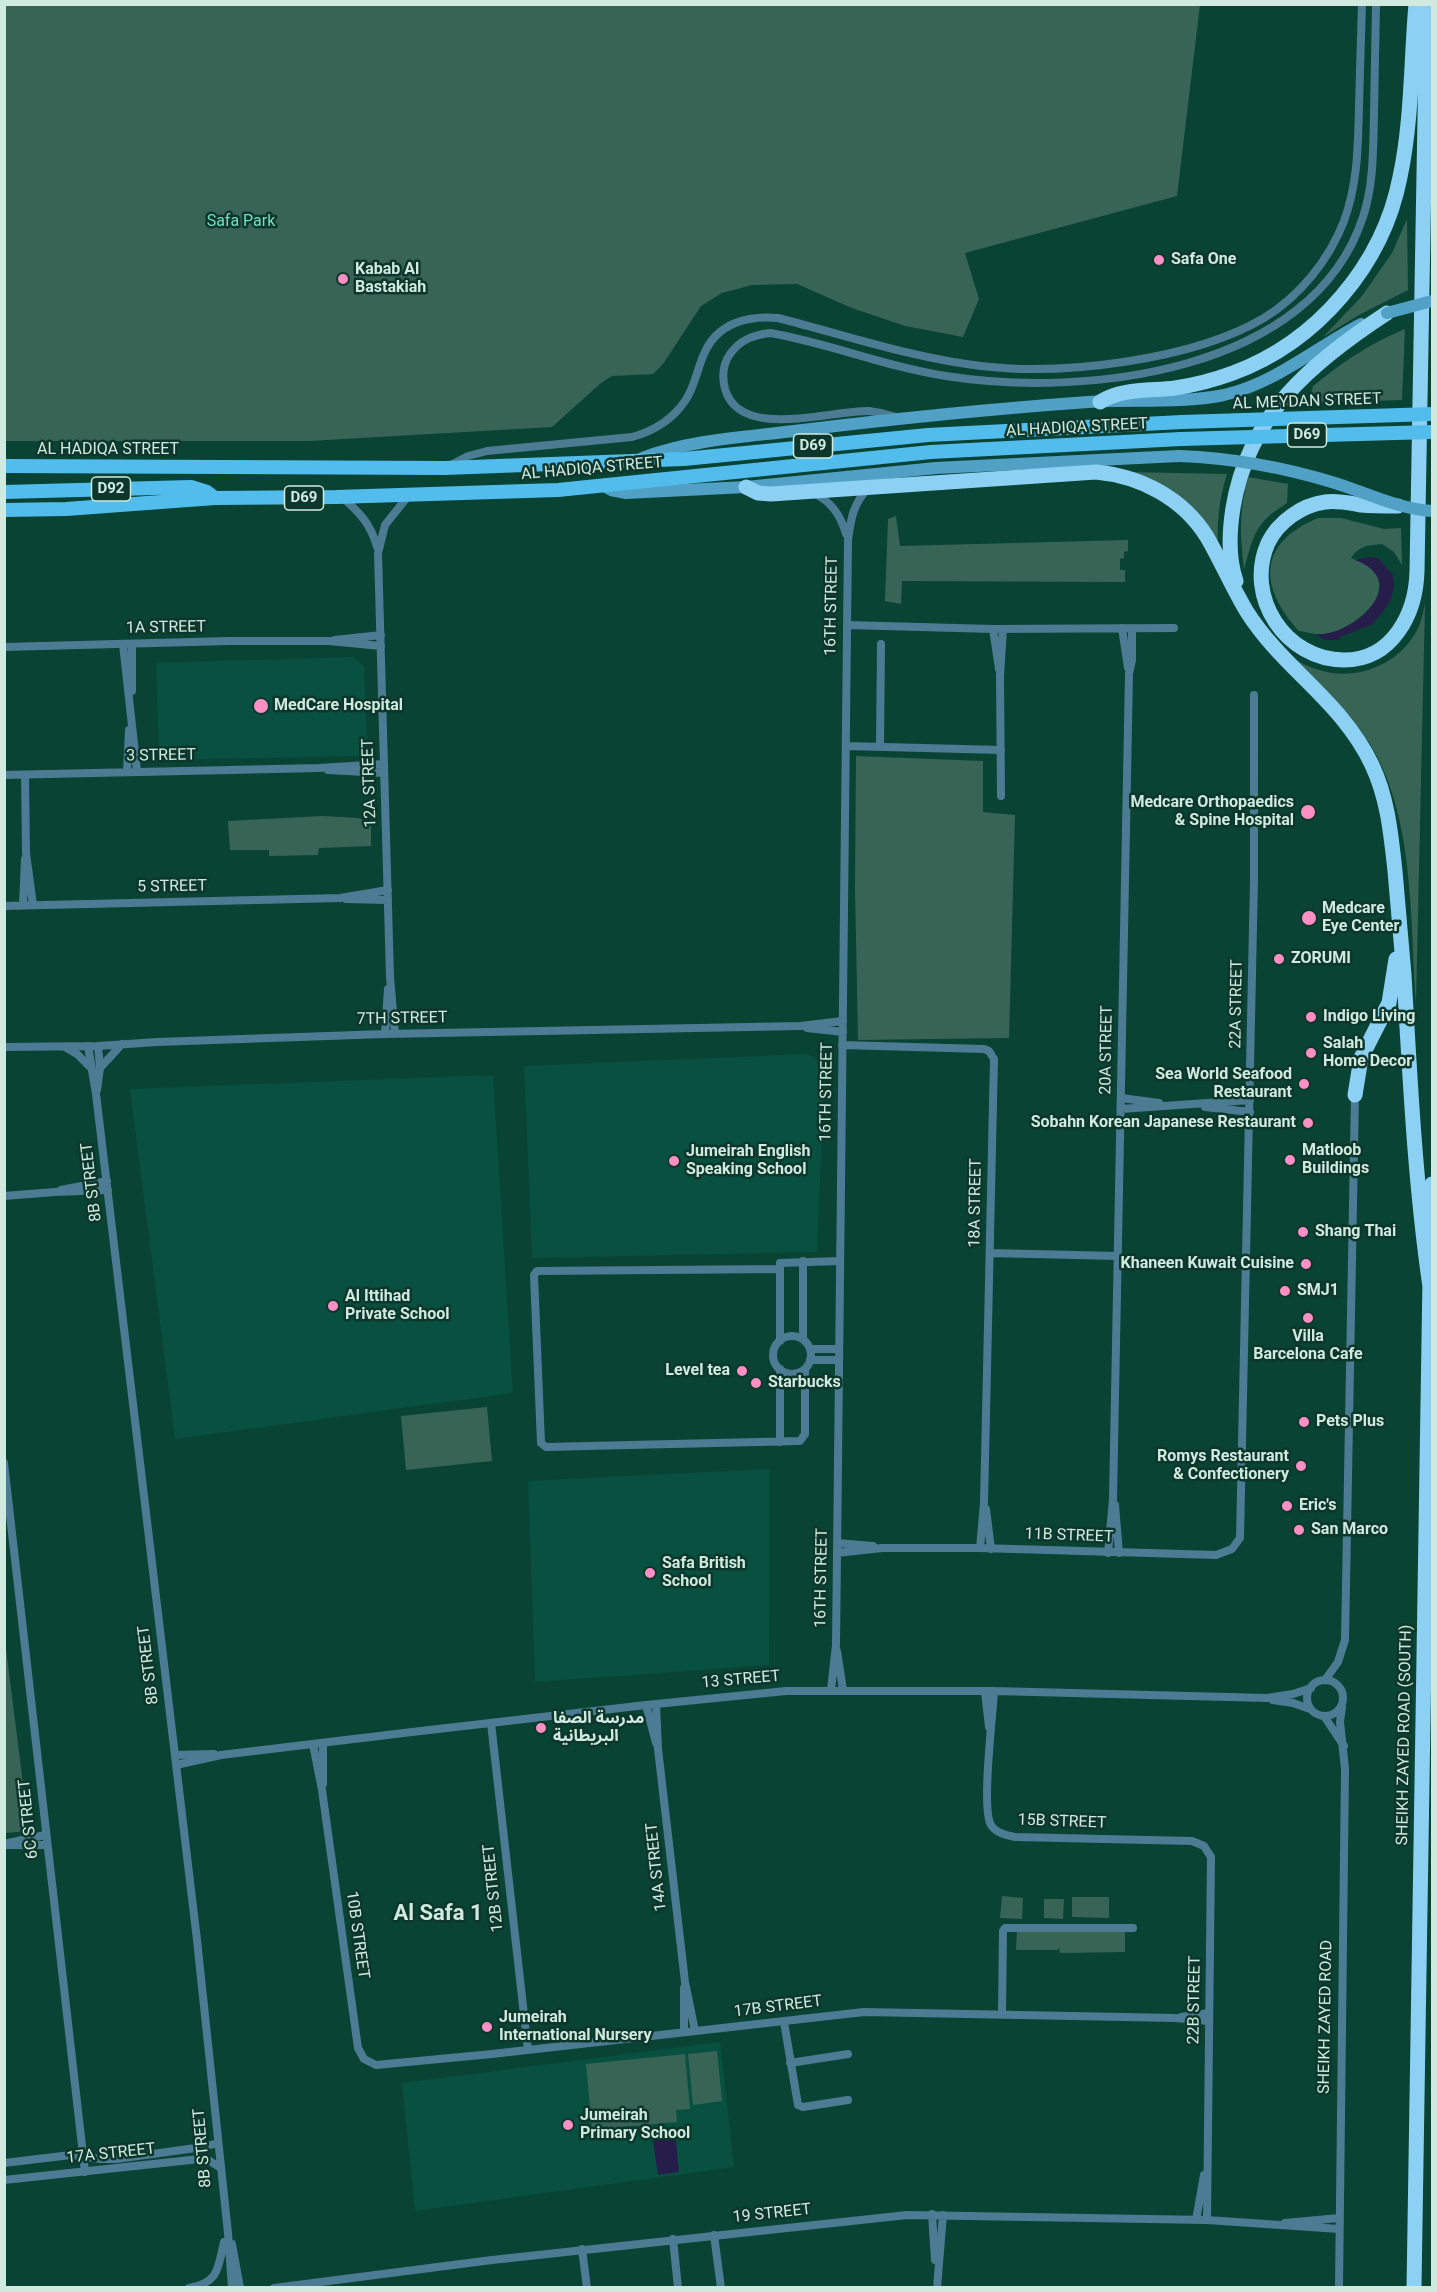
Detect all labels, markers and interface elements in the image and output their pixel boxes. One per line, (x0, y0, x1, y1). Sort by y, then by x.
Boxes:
park label: Safa Park (207, 212, 275, 232)
place label: Safa One (1171, 250, 1236, 270)
marker: Safa One (1152, 253, 1166, 267)
place label: Kabab Al Bastakiah (355, 260, 426, 298)
marker: Kabab Al Bastakiah (336, 272, 350, 286)
street label: AL MEYDAN STREET (1232, 390, 1382, 414)
street label: AL HADIQA STREET (1006, 415, 1148, 441)
road number: D69 (1288, 423, 1326, 447)
road number: D69 (794, 434, 832, 458)
street label: AL HADIQA STREET (37, 440, 179, 460)
street label: AL HADIQA STREET (520, 453, 664, 485)
road number: D92 (92, 477, 130, 501)
road number: D69 (284, 486, 324, 510)
street label: 16TH STREET (822, 556, 842, 656)
street label: 1A STREET (126, 618, 206, 638)
place label: MedCare Hospital (274, 696, 403, 716)
marker: MedCare Hospital (252, 697, 270, 715)
street label: 12A STREET (359, 738, 381, 828)
street label: 3 STREET (126, 746, 196, 766)
place label: Medcare Orthopaedics & Spine Hospital (1130, 793, 1294, 831)
marker: Medcare Orthopaedics & Spine Hospital (1299, 803, 1317, 821)
street label: 5 STREET (137, 877, 207, 897)
place label: Medcare Eye Center (1322, 899, 1399, 937)
marker: Medcare Eye Center (1300, 909, 1318, 927)
place label: ZORUMI (1291, 949, 1351, 969)
marker: ZORUMI (1272, 952, 1286, 966)
street label: 22A STREET (1227, 959, 1247, 1049)
street label: 20A STREET (1097, 1005, 1117, 1095)
place label: Indigo Living (1323, 1007, 1415, 1027)
street label: 7TH STREET (356, 1009, 448, 1029)
marker: Indigo Living (1304, 1010, 1318, 1024)
place label: Salah Home Decor (1323, 1034, 1412, 1072)
street label: 16TH STREET (817, 1042, 837, 1142)
marker: Salah Home Decor (1304, 1046, 1318, 1060)
place label: Sea World Seafood Restaurant (1155, 1065, 1292, 1103)
marker: Sea World Seafood Restaurant (1297, 1077, 1311, 1091)
place label: Sobahn Korean Japanese Restaurant (1031, 1113, 1296, 1133)
marker: Sobahn Korean Japanese Restaurant (1301, 1116, 1315, 1130)
street label: 8B STREET (78, 1141, 106, 1223)
place label: Matloob Buildings (1302, 1141, 1369, 1179)
place label: Jumeirah English Speaking School (686, 1142, 810, 1180)
marker: Matloob Buildings (1283, 1153, 1297, 1167)
marker: Jumeirah English Speaking School (667, 1154, 681, 1168)
street label: 18A STREET (966, 1158, 986, 1248)
place label: Shang Thai (1315, 1222, 1396, 1242)
marker: Shang Thai (1296, 1225, 1310, 1239)
place label: Khaneen Kuwait Cuisine (1120, 1254, 1294, 1274)
marker: Khaneen Kuwait Cuisine (1299, 1257, 1313, 1271)
place label: SMJ1 (1297, 1281, 1339, 1301)
marker: SMJ1 (1278, 1284, 1292, 1298)
place label: Al Ittihad Private School (345, 1287, 449, 1325)
marker: Al Ittihad Private School (326, 1299, 340, 1313)
marker: Villa Barcelona Cafe (1301, 1311, 1315, 1325)
place label: Villa Barcelona Cafe (1253, 1327, 1363, 1365)
place label: Level tea (665, 1361, 730, 1381)
marker: Level tea (735, 1364, 749, 1378)
place label: Starbucks (768, 1373, 841, 1393)
marker: Starbucks (749, 1376, 763, 1390)
place label: Pets Plus (1316, 1412, 1384, 1432)
marker: Pets Plus (1297, 1415, 1311, 1429)
place label: Romys Restaurant & Confectionery (1157, 1447, 1289, 1485)
marker: Romys Restaurant & Confectionery (1294, 1459, 1308, 1473)
place label: Eric's (1299, 1496, 1336, 1516)
marker: Eric's (1280, 1499, 1294, 1513)
place label: San Marco (1311, 1520, 1388, 1540)
marker: San Marco (1292, 1523, 1306, 1537)
street label: 11B STREET (1024, 1525, 1114, 1547)
street label: 16TH STREET (812, 1528, 832, 1628)
place label: Safa British School (662, 1554, 746, 1592)
marker: Safa British School (643, 1566, 657, 1580)
street label: 8B STREET (135, 1624, 163, 1706)
street label: SHEIKH ZAYED ROAD (SOUTH) (1393, 1624, 1417, 1846)
street label: 13 STREET (701, 1667, 781, 1693)
place label: مدرسة الصفا البريطانية (553, 1709, 644, 1747)
marker: مدرسة الصفا البريطانية (534, 1721, 548, 1735)
street label: 6C STREET (15, 1778, 43, 1860)
street label: 15B STREET (1017, 1811, 1107, 1833)
street label: 14A STREET (643, 1822, 671, 1912)
street label: 12B STREET (480, 1843, 508, 1933)
street label: 10B STREET (341, 1890, 373, 1980)
district label: Al Safa 1 (393, 1901, 483, 1927)
street label: SHEIKH ZAYED ROAD (1315, 1940, 1337, 2094)
street label: 22B STREET (1185, 1955, 1205, 2045)
street label: 17B STREET (733, 1992, 823, 2022)
place label: Jumeirah International Nursery (499, 2008, 652, 2046)
marker: Jumeirah International Nursery (480, 2020, 494, 2034)
place label: Jumeirah Primary School (580, 2106, 690, 2144)
street label: 8B STREET (190, 2107, 216, 2189)
marker: Jumeirah Primary School (561, 2118, 575, 2132)
street label: 17A STREET (66, 2140, 156, 2168)
street label: 19 STREET (732, 2200, 812, 2228)

